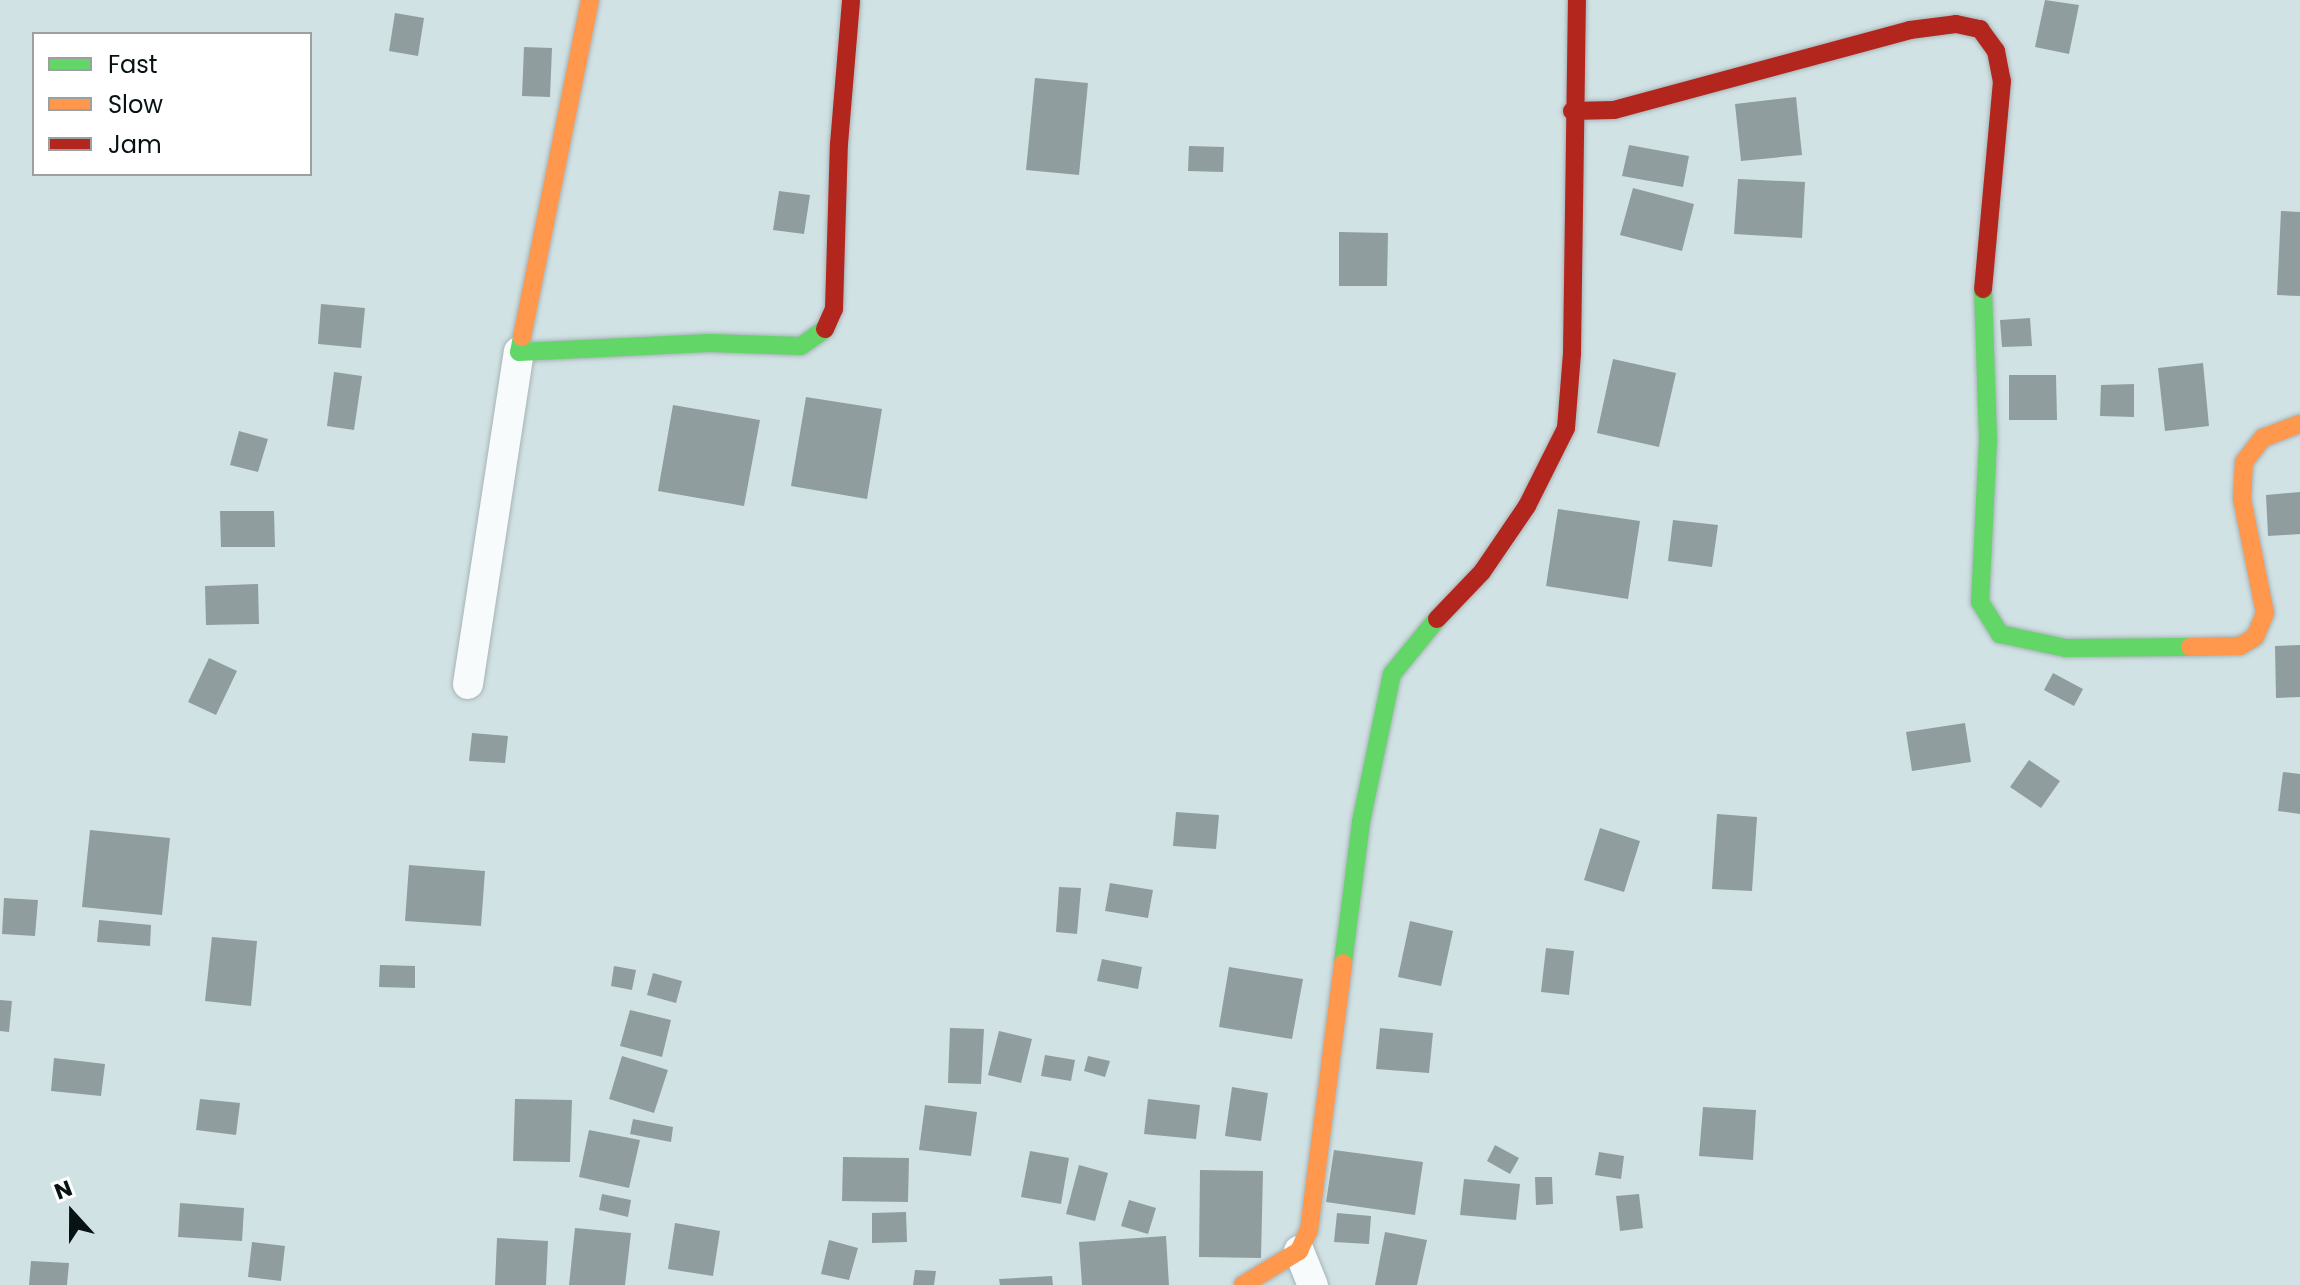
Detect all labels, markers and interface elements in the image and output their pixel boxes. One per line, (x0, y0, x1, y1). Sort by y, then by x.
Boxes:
legend (32, 32, 312, 176)
text: Fast (108, 48, 158, 81)
text: Slow (108, 88, 163, 121)
text: Jam (108, 128, 162, 161)
north arrow (32, 1173, 112, 1253)
text: N (50, 1173, 76, 1208)

